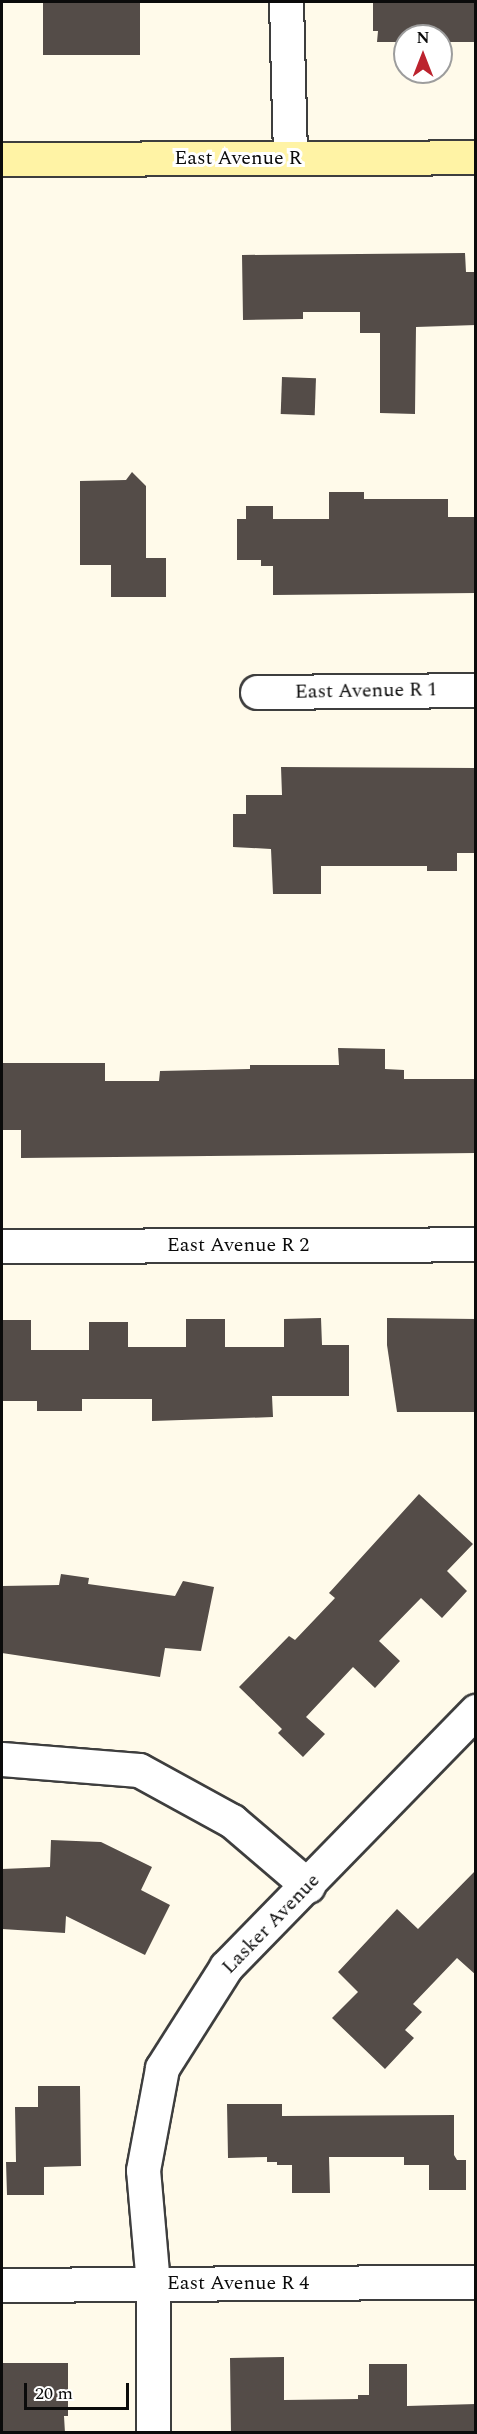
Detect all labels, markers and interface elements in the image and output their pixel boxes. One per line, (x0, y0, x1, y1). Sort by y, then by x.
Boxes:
north arrow (393, 24, 453, 84)
text: N (416, 26, 430, 50)
street label: East Avenue R (174, 146, 302, 170)
street label: East Avenue R 1 (295, 678, 437, 704)
street label: East Avenue R 2 (167, 1233, 309, 1257)
street label: Lasker Avenue (217, 1869, 325, 1979)
street label: East Avenue R 4 (167, 2271, 309, 2295)
scale bar (27, 2371, 132, 2409)
text: 20 m (35, 2380, 73, 2407)

